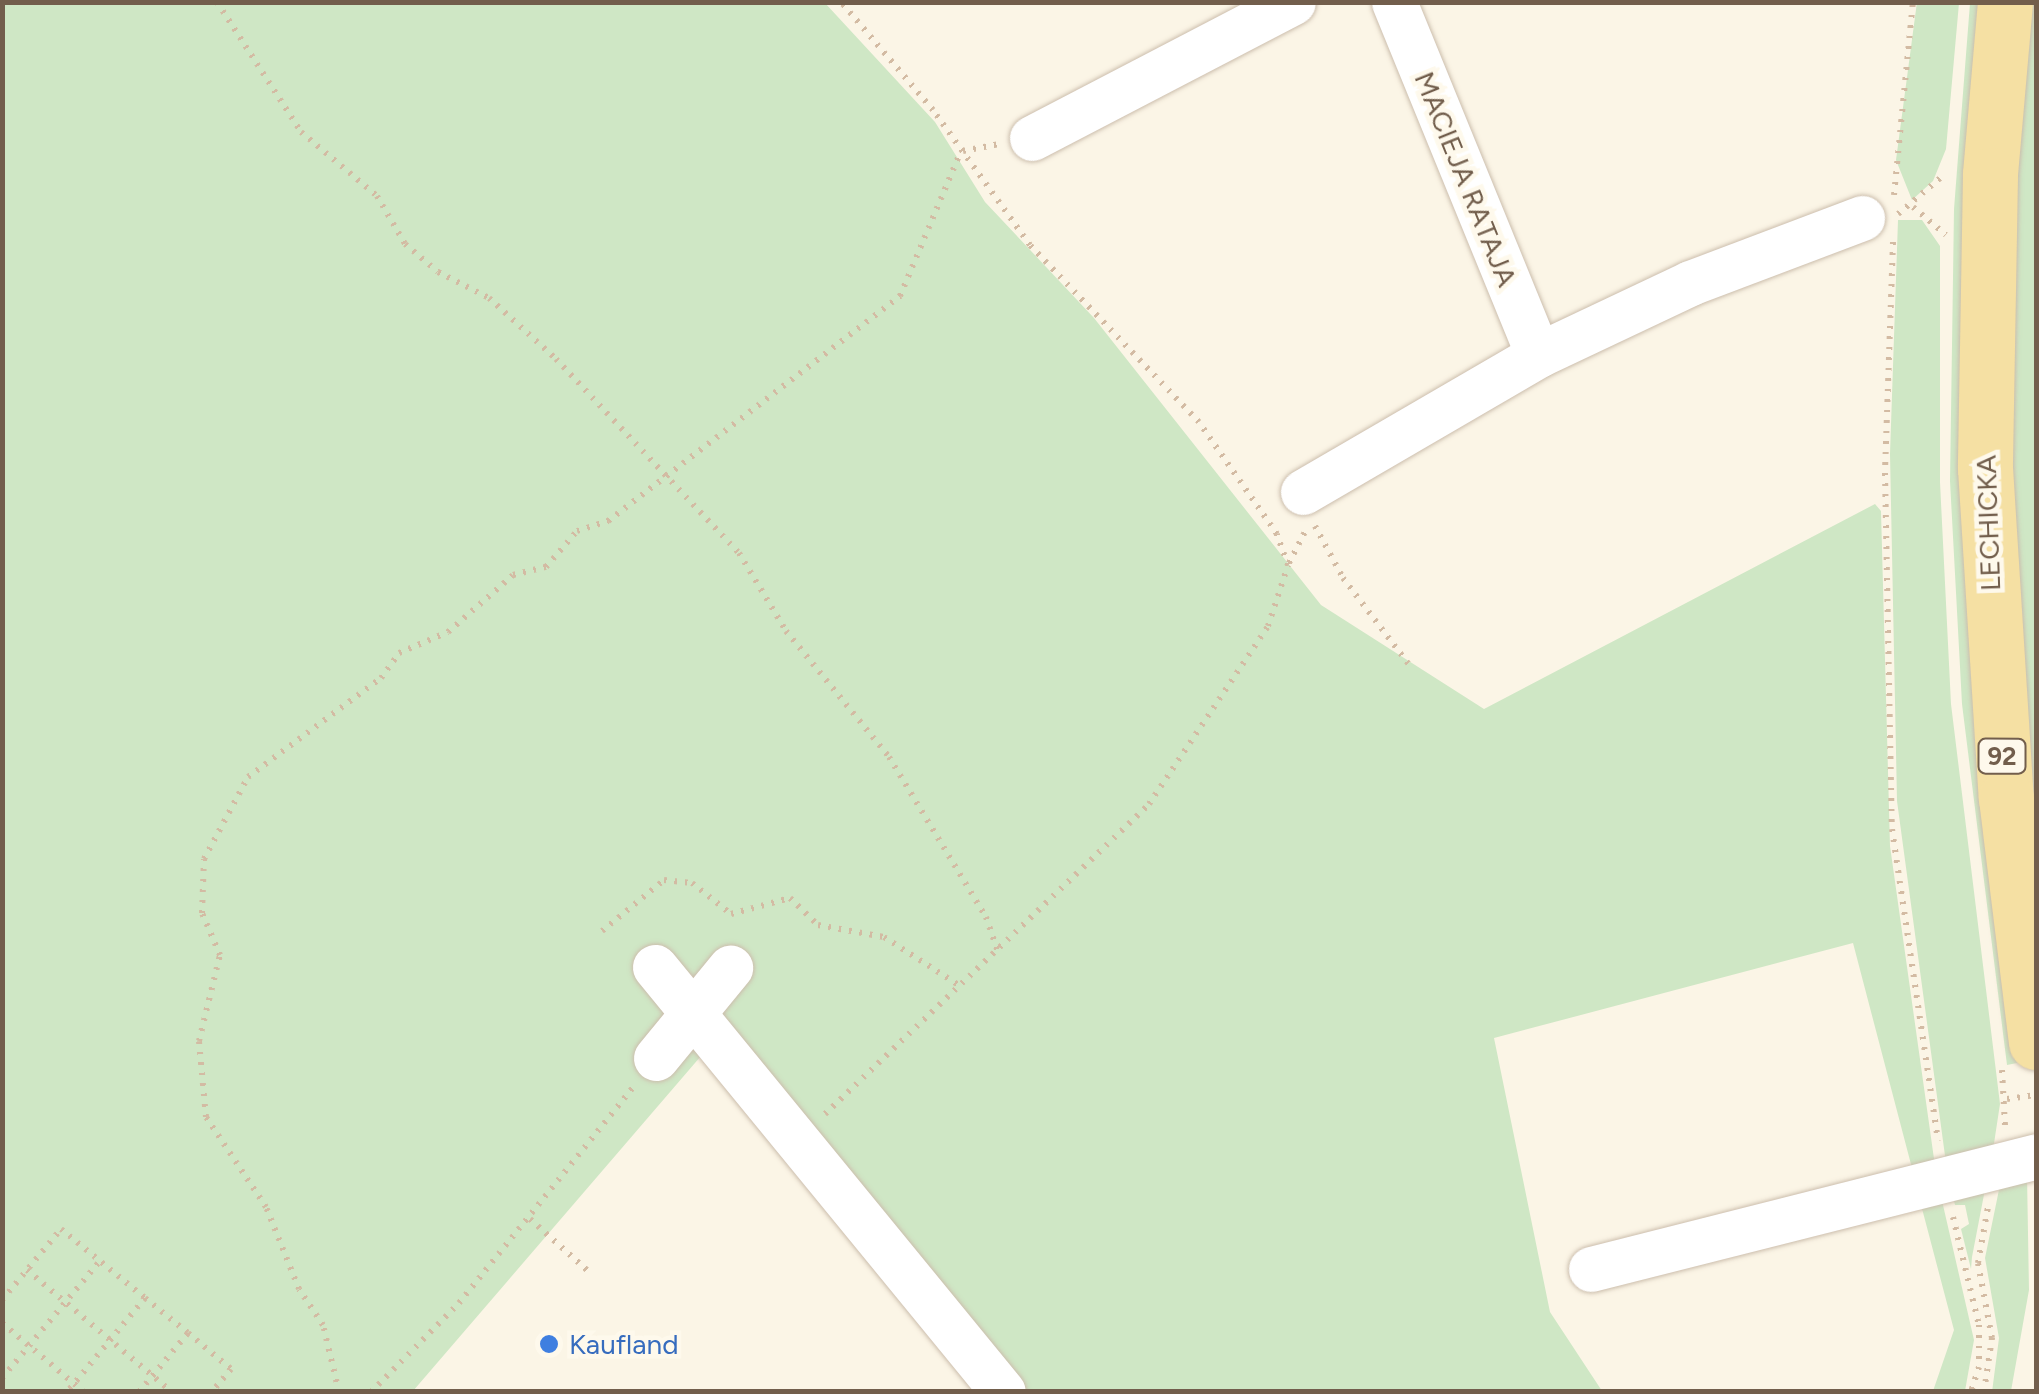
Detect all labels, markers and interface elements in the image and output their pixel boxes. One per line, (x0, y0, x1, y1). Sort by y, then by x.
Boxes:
street label: MACIEJA RATAJA (1408, 67, 1524, 291)
street label: LECHICKA (1969, 454, 2007, 592)
road number: 92 (1977, 736, 2027, 776)
place label: Kaufland (569, 1327, 679, 1361)
marker: Kaufland (538, 1333, 560, 1355)

